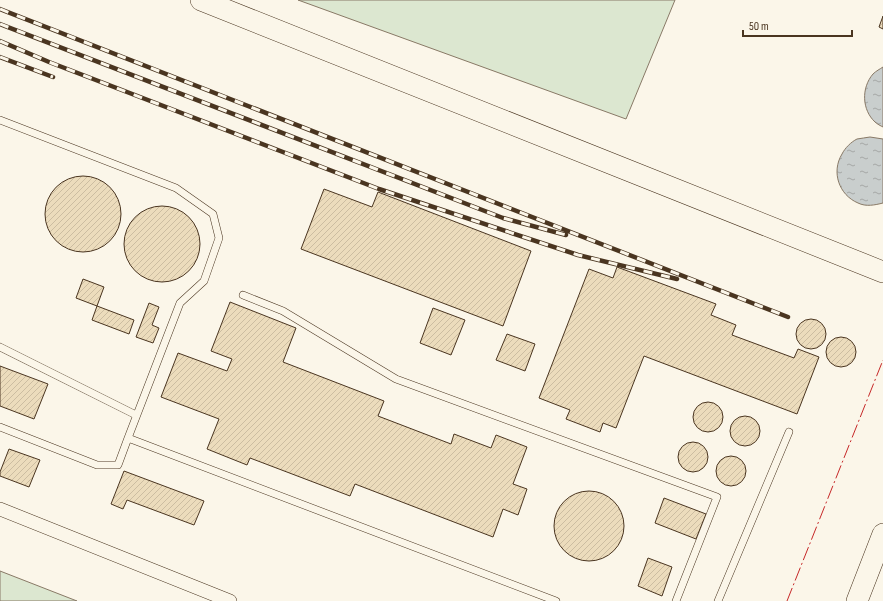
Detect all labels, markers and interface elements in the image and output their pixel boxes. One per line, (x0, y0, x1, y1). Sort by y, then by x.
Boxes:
scale bar (743, 12, 852, 38)
text: 50 m (749, 19, 769, 34)

